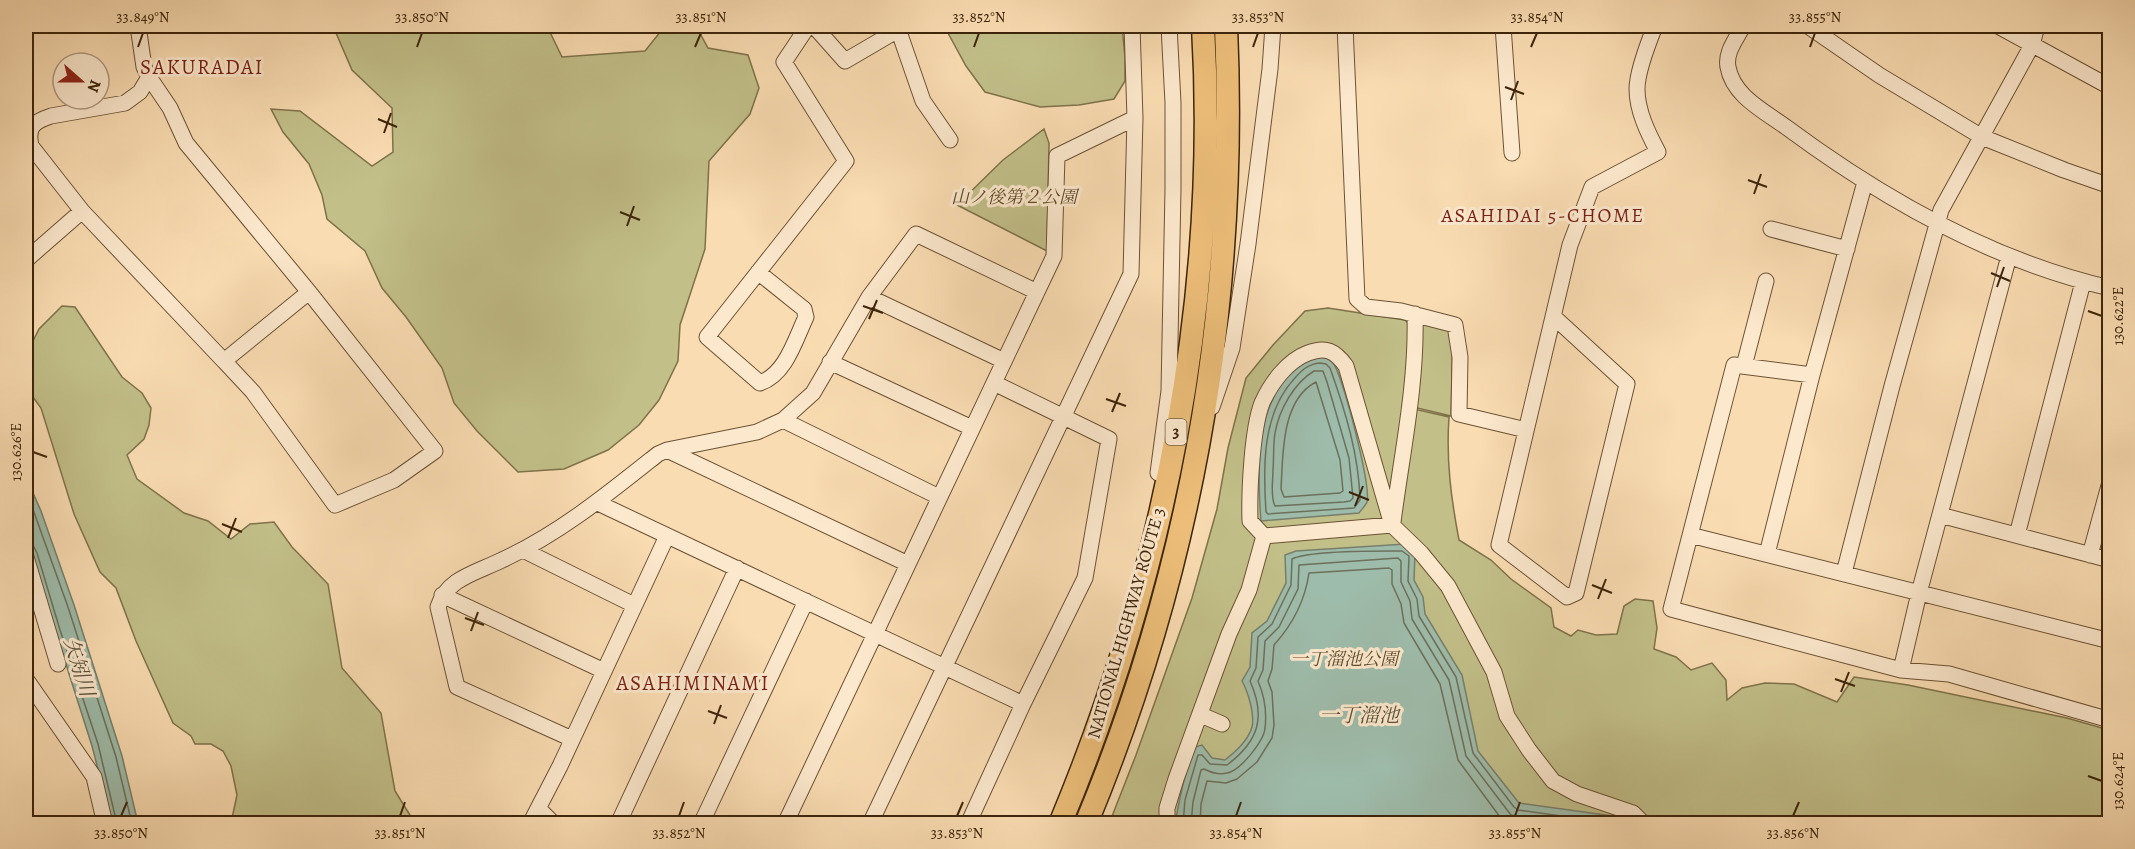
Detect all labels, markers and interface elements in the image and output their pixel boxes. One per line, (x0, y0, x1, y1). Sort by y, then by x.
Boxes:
text: 33.849°N (116, 7, 170, 27)
text: 33.850°N (395, 7, 449, 27)
text: 33.851°N (675, 7, 727, 27)
text: 33.852°N (952, 7, 1006, 27)
text: 33.853°N (1232, 7, 1284, 27)
text: 33.854°N (1511, 7, 1564, 27)
text: 33.855°N (1789, 7, 1841, 27)
north arrow (51, 51, 111, 111)
district label: SAKURADAI (140, 53, 264, 81)
text: N (82, 77, 106, 96)
park label: 山ノ後第２公園 (951, 185, 1080, 209)
district label: ASAHIDAI 5-CHOME (1440, 202, 1645, 229)
text: 130.622°E (2108, 287, 2128, 345)
road number: 3 (1166, 419, 1186, 445)
text: 130.626°E (6, 423, 26, 481)
street label: NATIONAL HIGHWAY ROUTE 3 (1081, 505, 1171, 741)
water label: 矢矧川 (57, 634, 101, 702)
park label: 一丁溜池公園 (1290, 647, 1401, 671)
district label: ASAHIMINAMI (615, 669, 770, 697)
water label: 一丁溜池 (1319, 702, 1401, 729)
text: 130.624°E (2108, 752, 2128, 810)
text: 33.850°N (94, 823, 148, 843)
text: 33.851°N (374, 823, 426, 843)
text: 33.852°N (652, 823, 706, 843)
text: 33.853°N (931, 823, 983, 843)
text: 33.854°N (1210, 823, 1263, 843)
text: 33.855°N (1489, 823, 1541, 843)
text: 33.856°N (1766, 823, 1820, 843)

